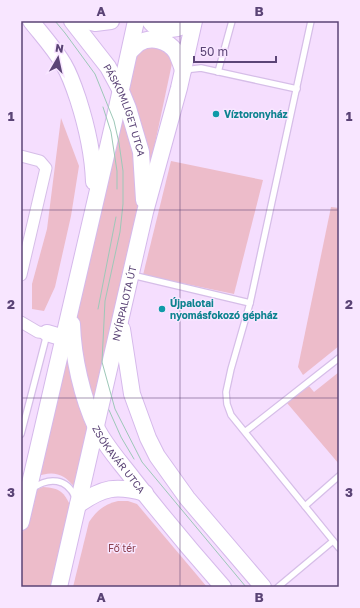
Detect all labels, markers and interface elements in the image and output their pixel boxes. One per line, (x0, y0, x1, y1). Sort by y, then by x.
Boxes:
text: A (96, 3, 106, 19)
text: B (254, 3, 264, 19)
north arrow (38, 38, 78, 78)
scale bar (194, 38, 276, 64)
text: N (54, 41, 65, 55)
text: 50 m (200, 44, 228, 59)
street label: PÁSKOMLIGET UTCA (101, 62, 147, 157)
text: 1 (8, 108, 15, 124)
place label: Víztoronyház (224, 108, 288, 120)
text: 1 (346, 108, 353, 124)
marker: Víztoronyház (211, 109, 221, 119)
street label: NYÍRPALOTA ÚT (110, 264, 139, 342)
text: 2 (7, 296, 15, 312)
text: 2 (345, 296, 353, 312)
place label: Újpalotai nyomásfokozó gépház (170, 297, 278, 321)
marker: Újpalotai nyomásfokozó gépház (157, 304, 167, 314)
street label: ZSÓKAVÁR UTCA (90, 424, 148, 496)
text: 3 (7, 484, 15, 500)
text: 3 (345, 484, 353, 500)
park label: Fő tér (108, 542, 136, 554)
text: A (96, 589, 106, 605)
text: B (254, 589, 264, 605)

